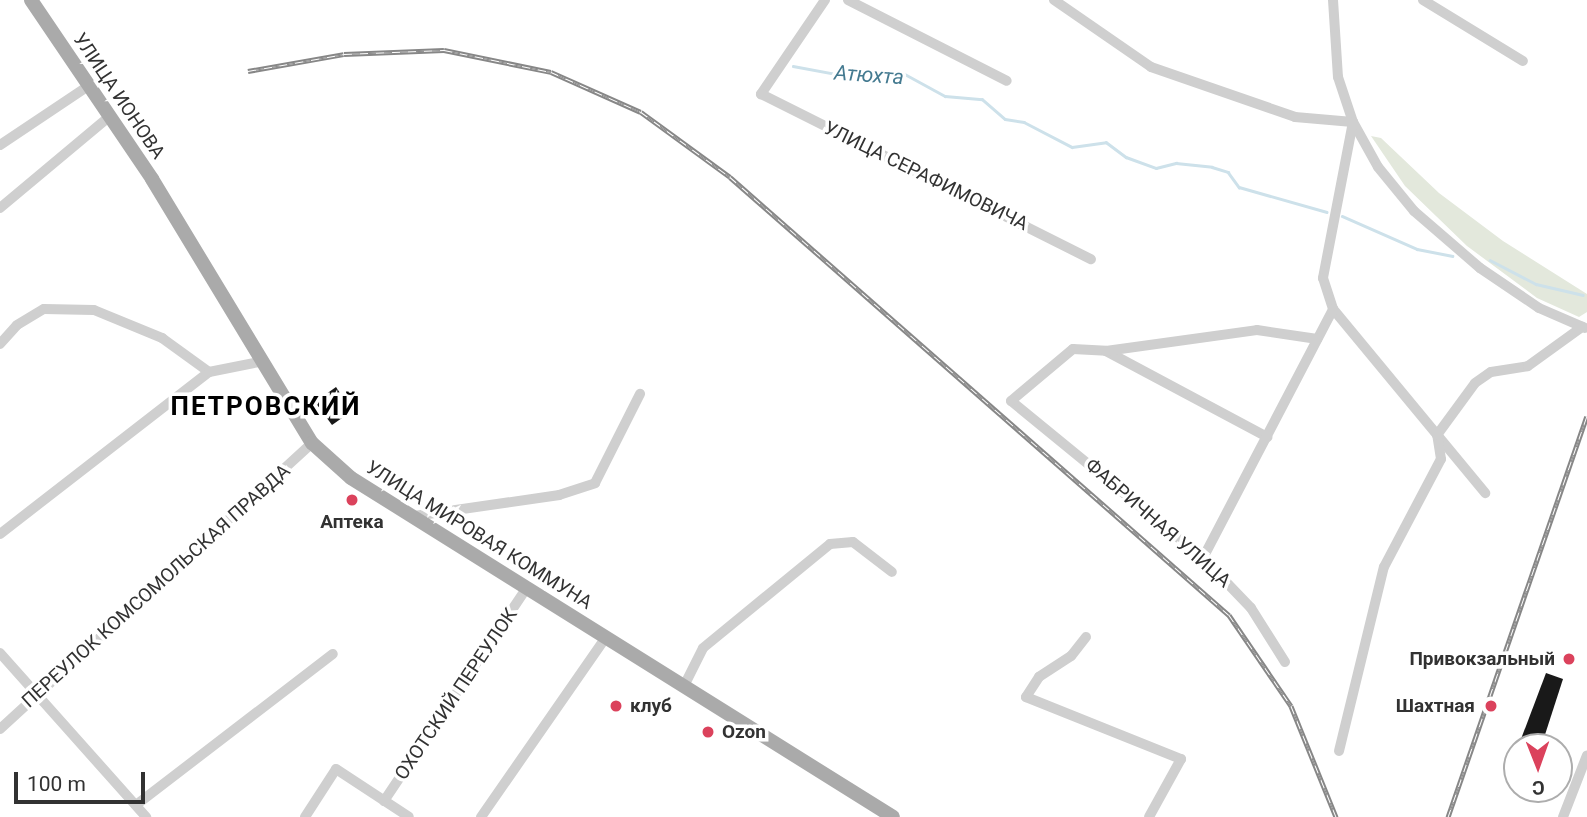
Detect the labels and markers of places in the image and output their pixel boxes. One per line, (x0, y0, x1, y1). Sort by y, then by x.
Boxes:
marker: Аптека (344, 492, 360, 508)
place label: Аптека (320, 511, 384, 533)
place label: Привокзальный (1409, 648, 1555, 670)
marker: Привокзальный (1561, 651, 1577, 667)
place label: клуб (630, 695, 672, 717)
place label: Шахтная (1396, 695, 1475, 717)
marker: Шахтная (1481, 696, 1501, 716)
marker: клуб (608, 698, 624, 714)
place label: Ozon (722, 721, 766, 743)
marker: Ozon (700, 724, 716, 740)

